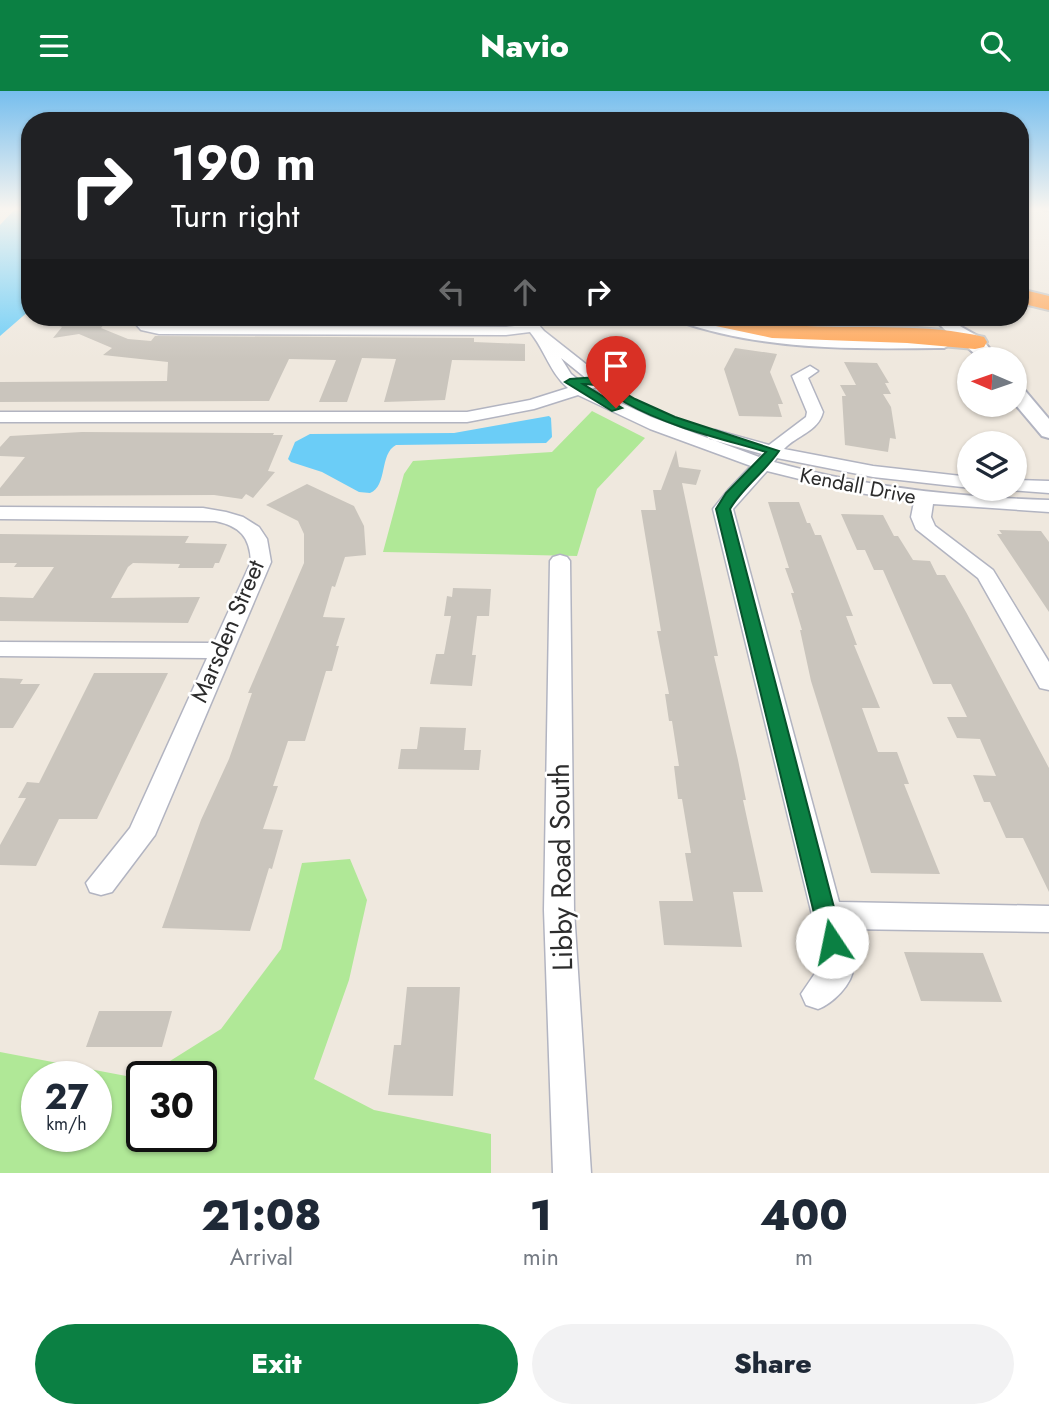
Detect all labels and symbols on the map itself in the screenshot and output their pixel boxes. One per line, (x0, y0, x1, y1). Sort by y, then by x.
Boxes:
pin (586, 336, 646, 408)
north arrow (957, 347, 1027, 417)
street label: Kendall Drive (797, 460, 919, 512)
street label: Marsden Street (181, 554, 273, 708)
street label: Libby Road South (539, 763, 583, 971)
position arrow (795, 905, 869, 979)
speed limit sign: 30 (126, 1061, 217, 1152)

